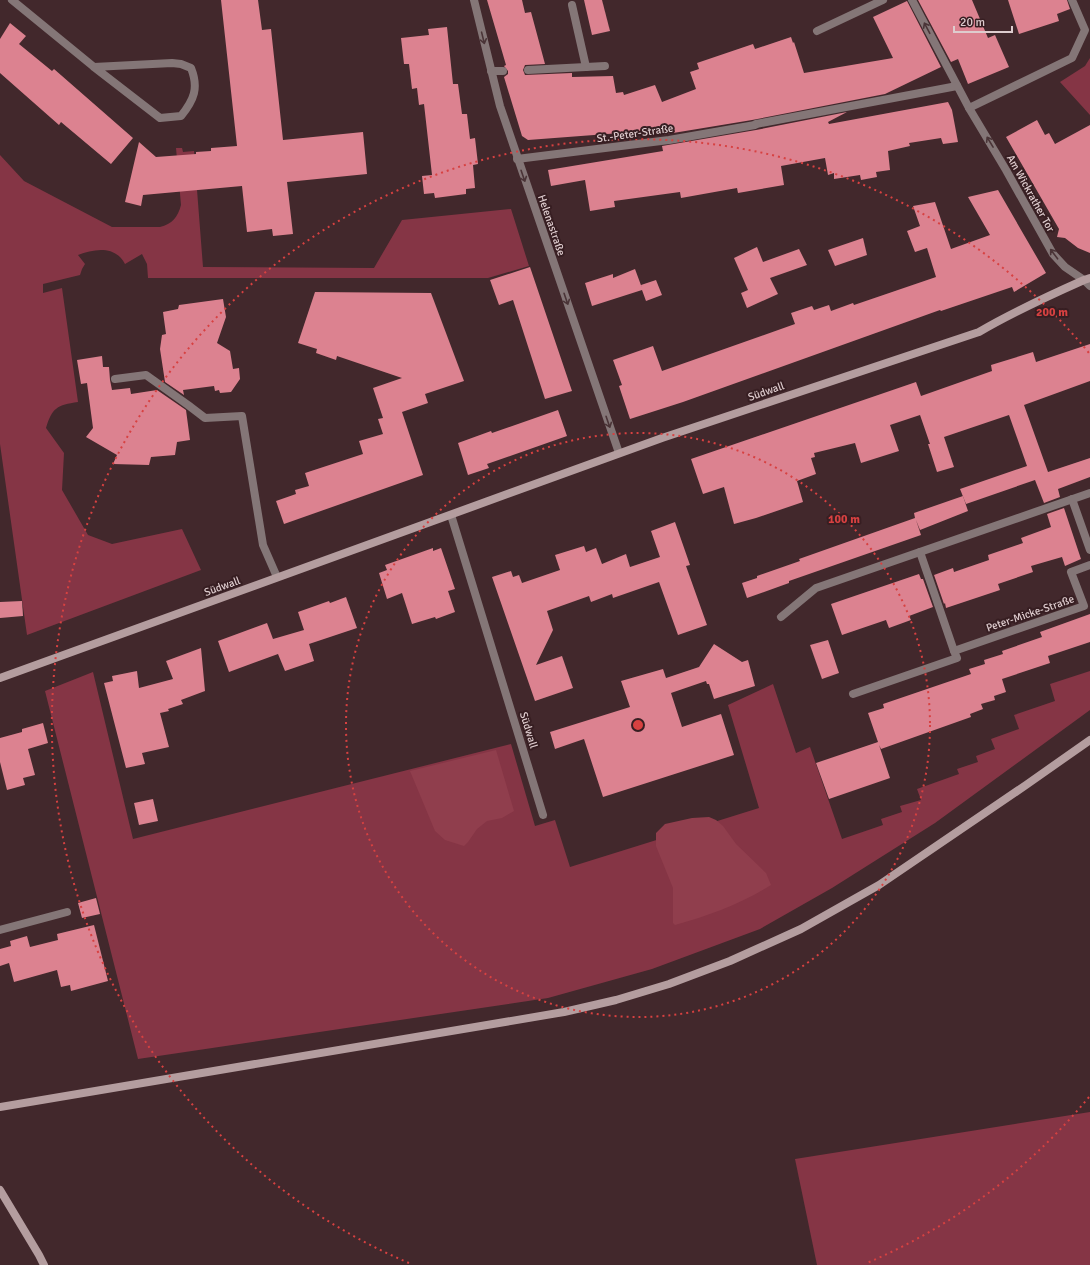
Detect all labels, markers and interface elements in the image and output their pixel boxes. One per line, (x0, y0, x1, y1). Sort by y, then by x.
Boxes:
scale bar (954, 8, 1012, 34)
text: 20 m (960, 15, 985, 30)
one-way arrow (922, 22, 930, 34)
one-way arrow (480, 31, 488, 44)
street label: St.-Peter-Straße (596, 122, 674, 145)
one-way arrow (985, 136, 993, 148)
street label: Am Wickrather Tor (1004, 152, 1057, 234)
one-way arrow (520, 170, 527, 183)
street label: Helenastraße (535, 193, 568, 257)
one-way arrow (1050, 249, 1059, 260)
one-way arrow (562, 293, 570, 305)
text: 200 m (1036, 305, 1068, 320)
street label: Südwall (746, 379, 786, 404)
one-way arrow (605, 415, 612, 428)
text: 100 m (828, 512, 860, 527)
street label: Südwall (202, 574, 242, 599)
street label: Peter-Micke-Straße (984, 592, 1076, 635)
street label: Südwall (517, 710, 540, 750)
centre of rings (631, 718, 645, 732)

